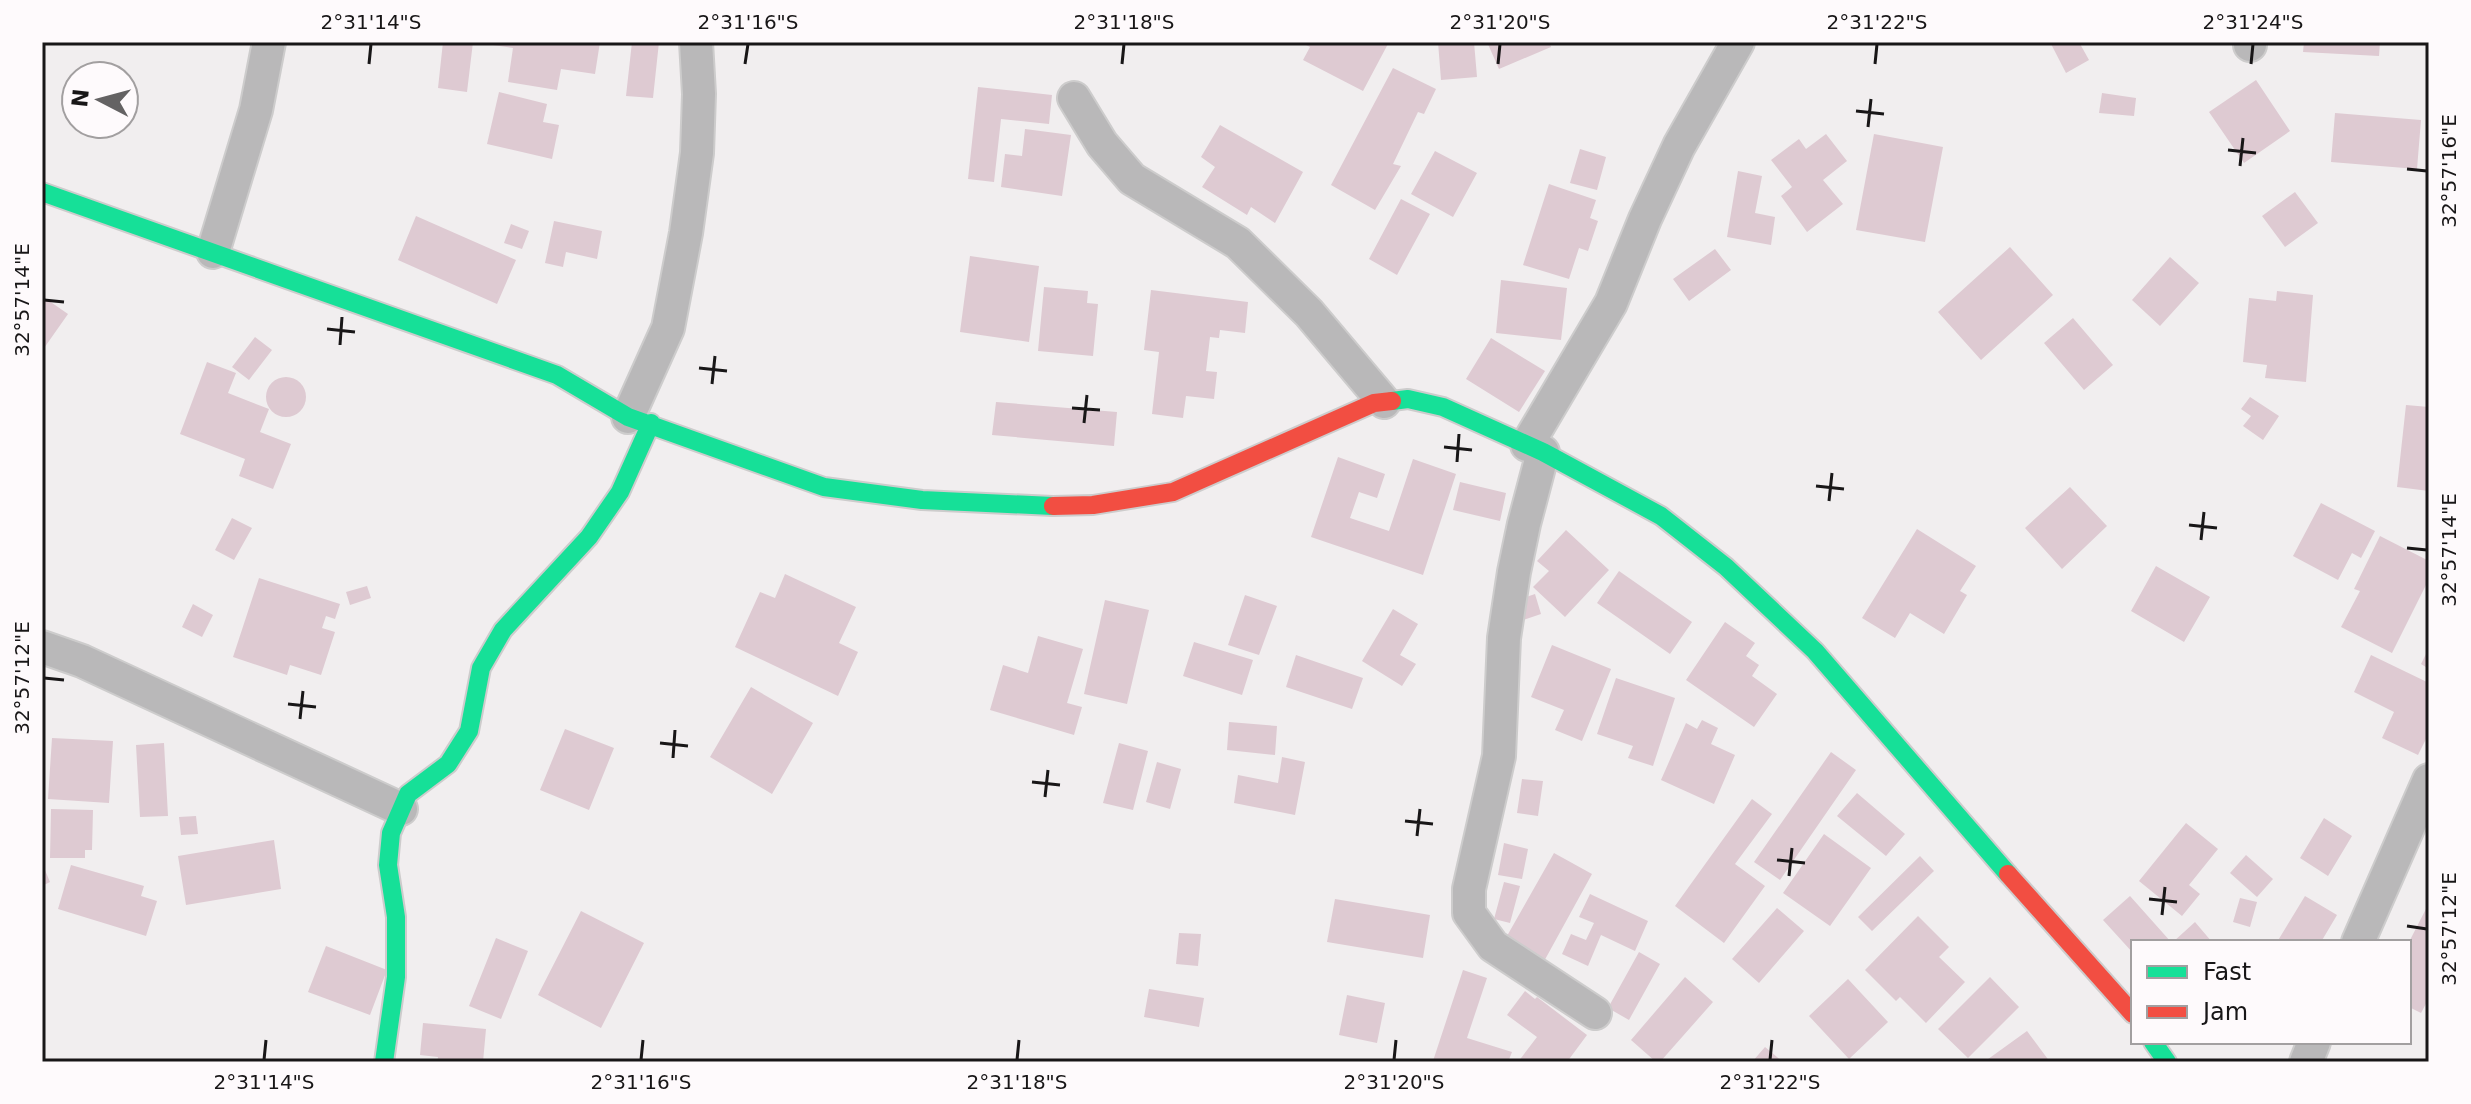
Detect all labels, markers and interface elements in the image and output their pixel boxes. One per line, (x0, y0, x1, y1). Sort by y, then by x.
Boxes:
text: 2°31'14"S (320, 10, 422, 34)
text: 2°31'16"S (697, 10, 799, 34)
text: 2°31'18"S (1073, 10, 1175, 34)
text: 2°31'20"S (1449, 10, 1551, 34)
text: 2°31'22"S (1826, 10, 1928, 34)
text: 2°31'24"S (2202, 10, 2304, 34)
north arrow (60, 60, 140, 140)
text: N (67, 87, 94, 108)
text: 32°57'16"E (2437, 114, 2461, 228)
text: 32°57'14"E (10, 243, 34, 357)
text: 32°57'14"E (2437, 493, 2461, 607)
text: 32°57'12"E (10, 621, 34, 735)
text: 32°57'12"E (2437, 872, 2461, 986)
legend (2131, 940, 2411, 1044)
text: Fast (2203, 958, 2251, 986)
text: Jam (2201, 998, 2248, 1026)
text: 2°31'14"S (213, 1070, 315, 1094)
text: 2°31'16"S (590, 1070, 692, 1094)
text: 2°31'18"S (966, 1070, 1068, 1094)
text: 2°31'20"S (1343, 1070, 1445, 1094)
text: 2°31'22"S (1719, 1070, 1821, 1094)

